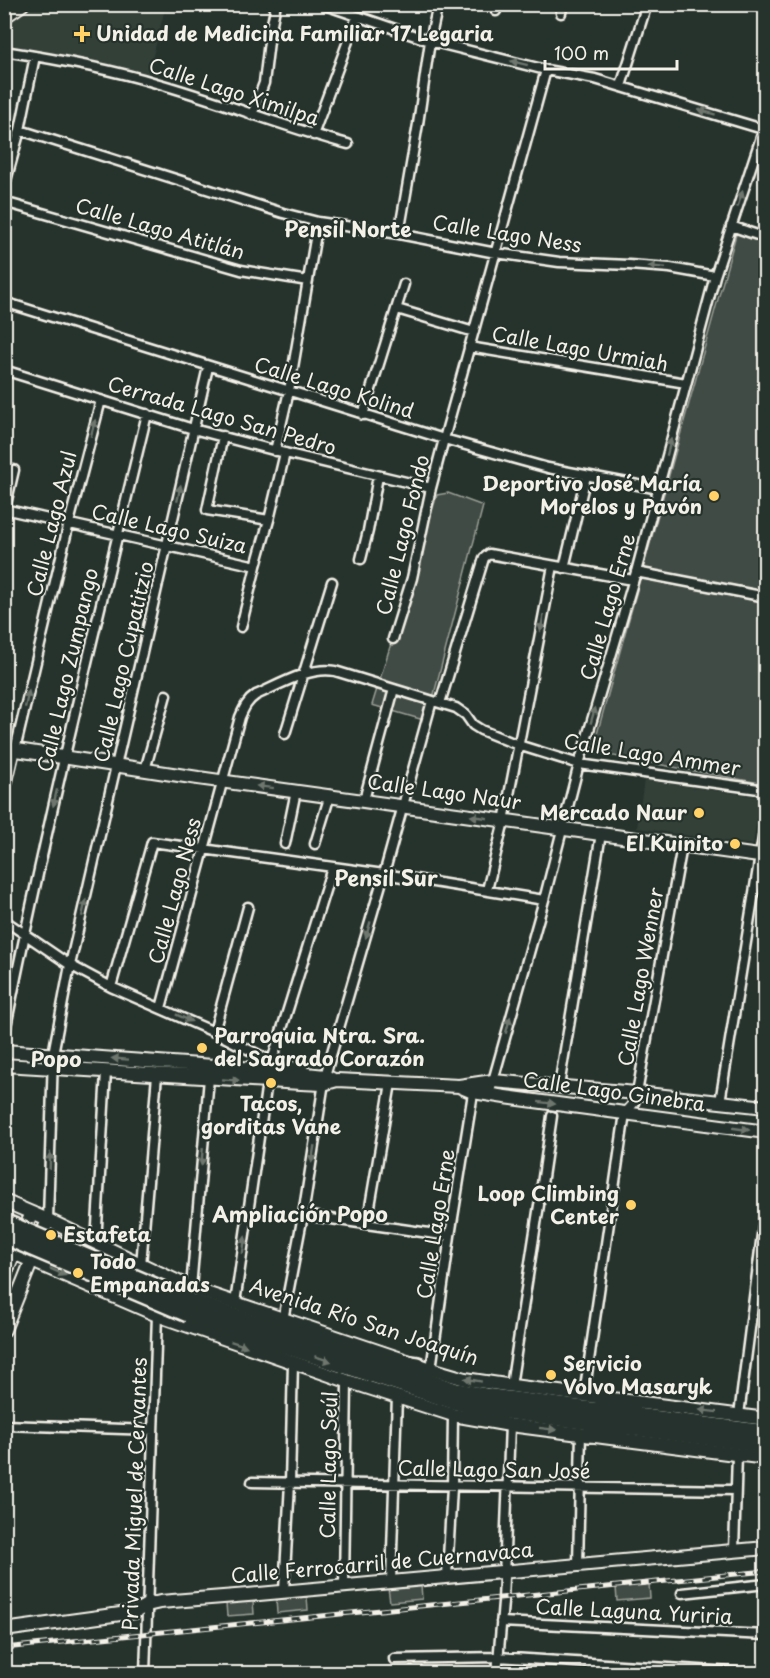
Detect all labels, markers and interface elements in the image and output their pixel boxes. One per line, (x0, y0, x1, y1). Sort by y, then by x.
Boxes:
place label: Unidad de Medicina Familiar 17 Legaria (96, 18, 494, 48)
marker: Unidad de Medicina Familiar 17 Legaria (73, 25, 91, 43)
scale bar (545, 33, 677, 71)
text: 100 m (554, 39, 609, 66)
street label: Calle Lago Ximilpa (145, 49, 324, 133)
one-way arrow (510, 58, 528, 67)
one-way arrow (698, 107, 716, 116)
street label: Calle Lago Atitlán (72, 190, 248, 267)
one-way arrow (736, 190, 745, 208)
street label: Calle Lago Ness (430, 206, 584, 260)
district label: Pensil Norte (284, 212, 412, 244)
one-way arrow (647, 262, 666, 272)
street label: Calle Lago Urmiah (490, 318, 671, 378)
street label: Calle Lago Kolind (251, 349, 418, 426)
street label: Cerrada Lago San Pedro (104, 368, 340, 462)
one-way arrow (89, 418, 99, 437)
one-way arrow (665, 438, 675, 456)
street label: Calle Lago Azul (18, 448, 84, 600)
street label: Calle Lago Fondo (368, 451, 436, 618)
place label: Deportivo José María Morelos y Pavón (482, 468, 702, 521)
one-way arrow (175, 483, 184, 502)
marker: Deportivo José María Morelos y Pavón (707, 489, 721, 503)
street label: Calle Lago Suiza (89, 496, 250, 561)
street label: Calle Lago Erne (572, 530, 642, 684)
street label: Calle Lago Cupatitzio (85, 558, 161, 765)
street label: Calle Lago Zumpango (29, 565, 105, 775)
one-way arrow (537, 614, 546, 633)
one-way arrow (23, 689, 33, 708)
one-way arrow (589, 706, 598, 724)
street label: Calle Lago Ammer (562, 725, 743, 783)
street label: Calle Lago Naur (365, 765, 524, 817)
one-way arrow (255, 782, 274, 791)
one-way arrow (50, 789, 59, 808)
place label: Mercado Naur (540, 797, 688, 827)
marker: Mercado Naur (692, 806, 706, 820)
one-way arrow (469, 813, 488, 822)
street label: Calle Lago Ness (140, 814, 208, 967)
place label: El Kuinito (626, 828, 723, 858)
marker: El Kuinito (728, 837, 742, 851)
district label: Pensil Sur (334, 861, 438, 893)
street label: Calle Lago Wenner (610, 885, 671, 1068)
one-way arrow (79, 899, 89, 918)
one-way arrow (363, 921, 372, 939)
one-way arrow (175, 1014, 193, 1024)
one-way arrow (504, 1016, 513, 1034)
place label: Parroquia Ntra. Sra. del Sagrado Corazón (214, 1020, 425, 1073)
marker: Parroquia Ntra. Sra. del Sagrado Corazón (195, 1041, 209, 1055)
district label: Popo (30, 1042, 82, 1074)
one-way arrow (111, 1054, 130, 1064)
street label: Calle Lago Ginebra (521, 1063, 708, 1119)
one-way arrow (221, 1075, 240, 1084)
marker: Tacos, gorditas Vane (264, 1076, 278, 1090)
place label: Tacos, gorditas Vane (201, 1088, 341, 1141)
one-way arrow (538, 1098, 557, 1108)
one-way arrow (731, 1124, 750, 1133)
one-way arrow (308, 1145, 317, 1164)
street label: Calle Lago Erne (408, 1147, 462, 1301)
one-way arrow (197, 1148, 207, 1167)
one-way arrow (45, 1152, 55, 1171)
place label: Loop Climbing Center (477, 1178, 620, 1231)
district label: Ampliación Popo (212, 1197, 388, 1229)
marker: Loop Climbing Center (624, 1198, 638, 1212)
place label: Estafeta (63, 1219, 152, 1249)
marker: Estafeta (44, 1228, 58, 1242)
one-way arrow (239, 1235, 248, 1254)
place label: Todo Empanadas (90, 1246, 210, 1299)
marker: Todo Empanadas (71, 1266, 85, 1280)
one-way arrow (49, 1268, 67, 1278)
street label: Avenida Río San Joaquín (246, 1270, 483, 1372)
one-way arrow (230, 1339, 248, 1349)
place label: Servicio Volvo Masaryk (563, 1348, 713, 1401)
one-way arrow (314, 1354, 332, 1364)
street label: Privada Miguel de Cervantes (114, 1357, 154, 1631)
marker: Servicio Volvo Masaryk (544, 1368, 558, 1382)
one-way arrow (463, 1375, 482, 1384)
street label: Calle Lago Seúl (312, 1391, 344, 1539)
one-way arrow (698, 1407, 717, 1416)
one-way arrow (538, 1424, 557, 1434)
street label: Calle Lago San José (397, 1452, 591, 1486)
street label: Calle Ferrocarril de Cuernavaca (230, 1534, 535, 1590)
street label: Calle Laguna Yuriria (535, 1591, 734, 1631)

